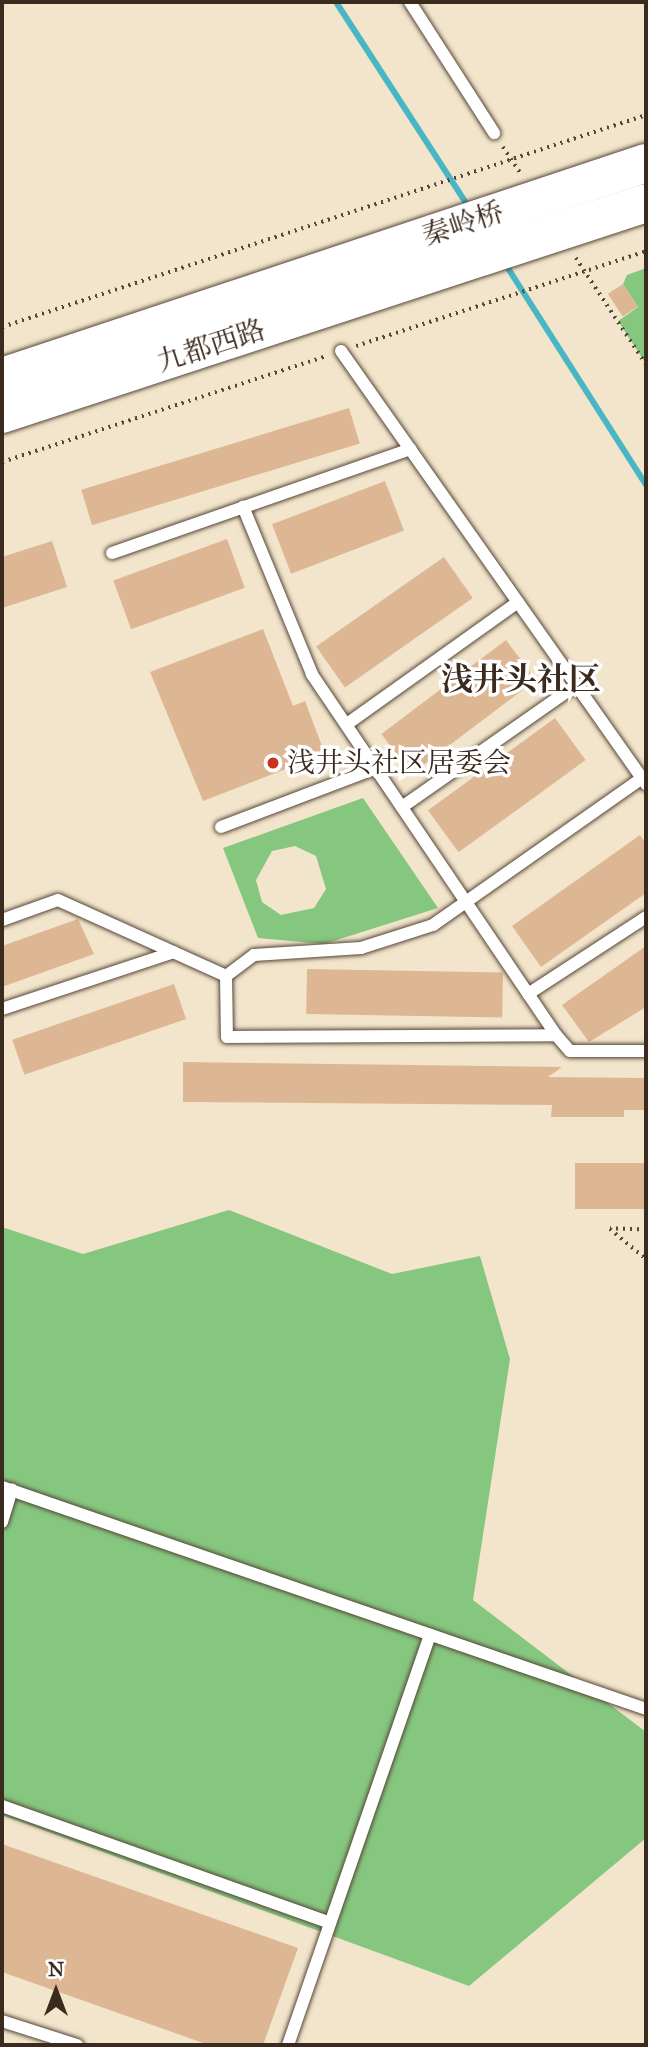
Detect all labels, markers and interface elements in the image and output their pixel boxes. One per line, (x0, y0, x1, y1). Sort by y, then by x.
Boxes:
street label: 秦岭桥 (418, 195, 508, 253)
street label: 九都西路 (153, 313, 269, 379)
district label: 浅井头社区 (441, 661, 601, 699)
place label: 浅井头社区居委会 (287, 746, 511, 780)
marker: 浅井头社区居委会 (265, 755, 281, 771)
north arrow (21, 1956, 91, 2026)
text: N (48, 1958, 64, 1981)

